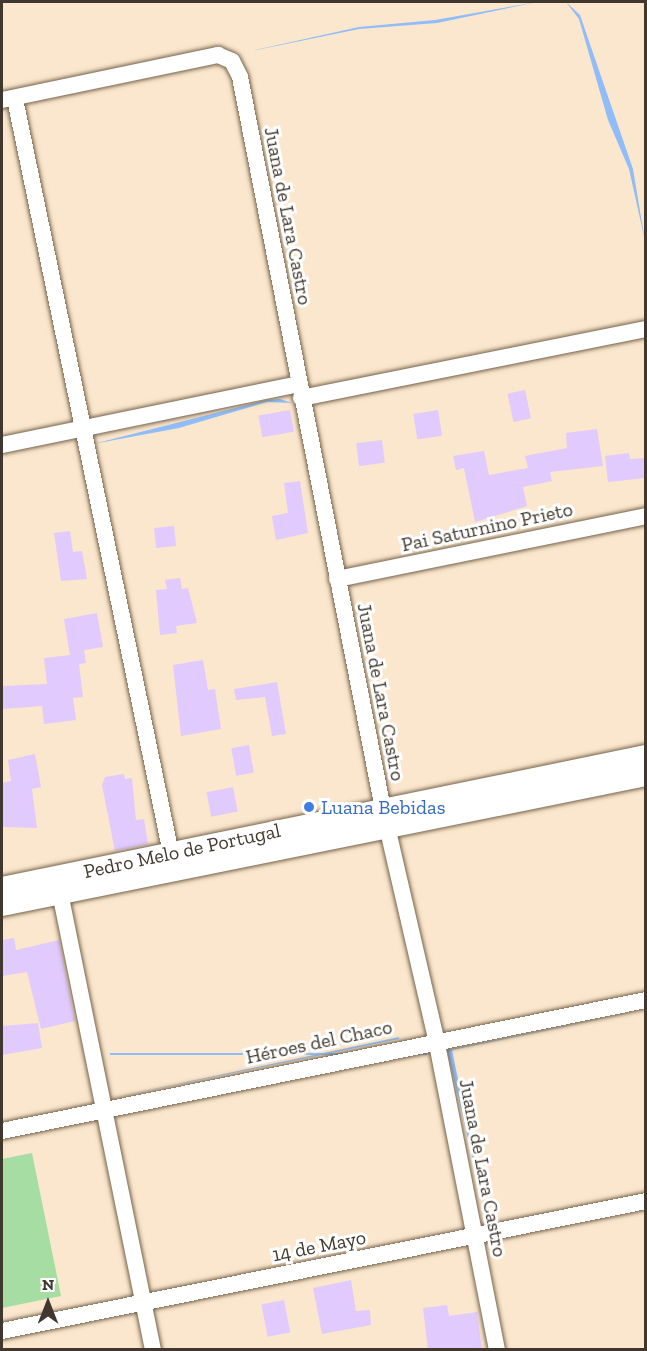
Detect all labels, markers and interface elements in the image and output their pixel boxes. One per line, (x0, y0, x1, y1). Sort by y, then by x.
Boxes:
street label: Juana de Lara Castro (259, 125, 317, 307)
street label: Pai Saturnino Prieto (399, 497, 575, 557)
street label: Juana de Lara Castro (352, 601, 410, 783)
place label: Luana Bebidas (321, 795, 445, 819)
marker: Luana Bebidas (302, 800, 316, 814)
street label: Pedro Melo de Portugal (81, 818, 283, 884)
street label: Héroes del Chaco (244, 1015, 394, 1069)
street label: Juana de Lara Castro (454, 1077, 512, 1259)
street label: 14 de Mayo (270, 1225, 368, 1267)
north arrow (18, 1273, 78, 1333)
text: N (42, 1275, 54, 1294)

